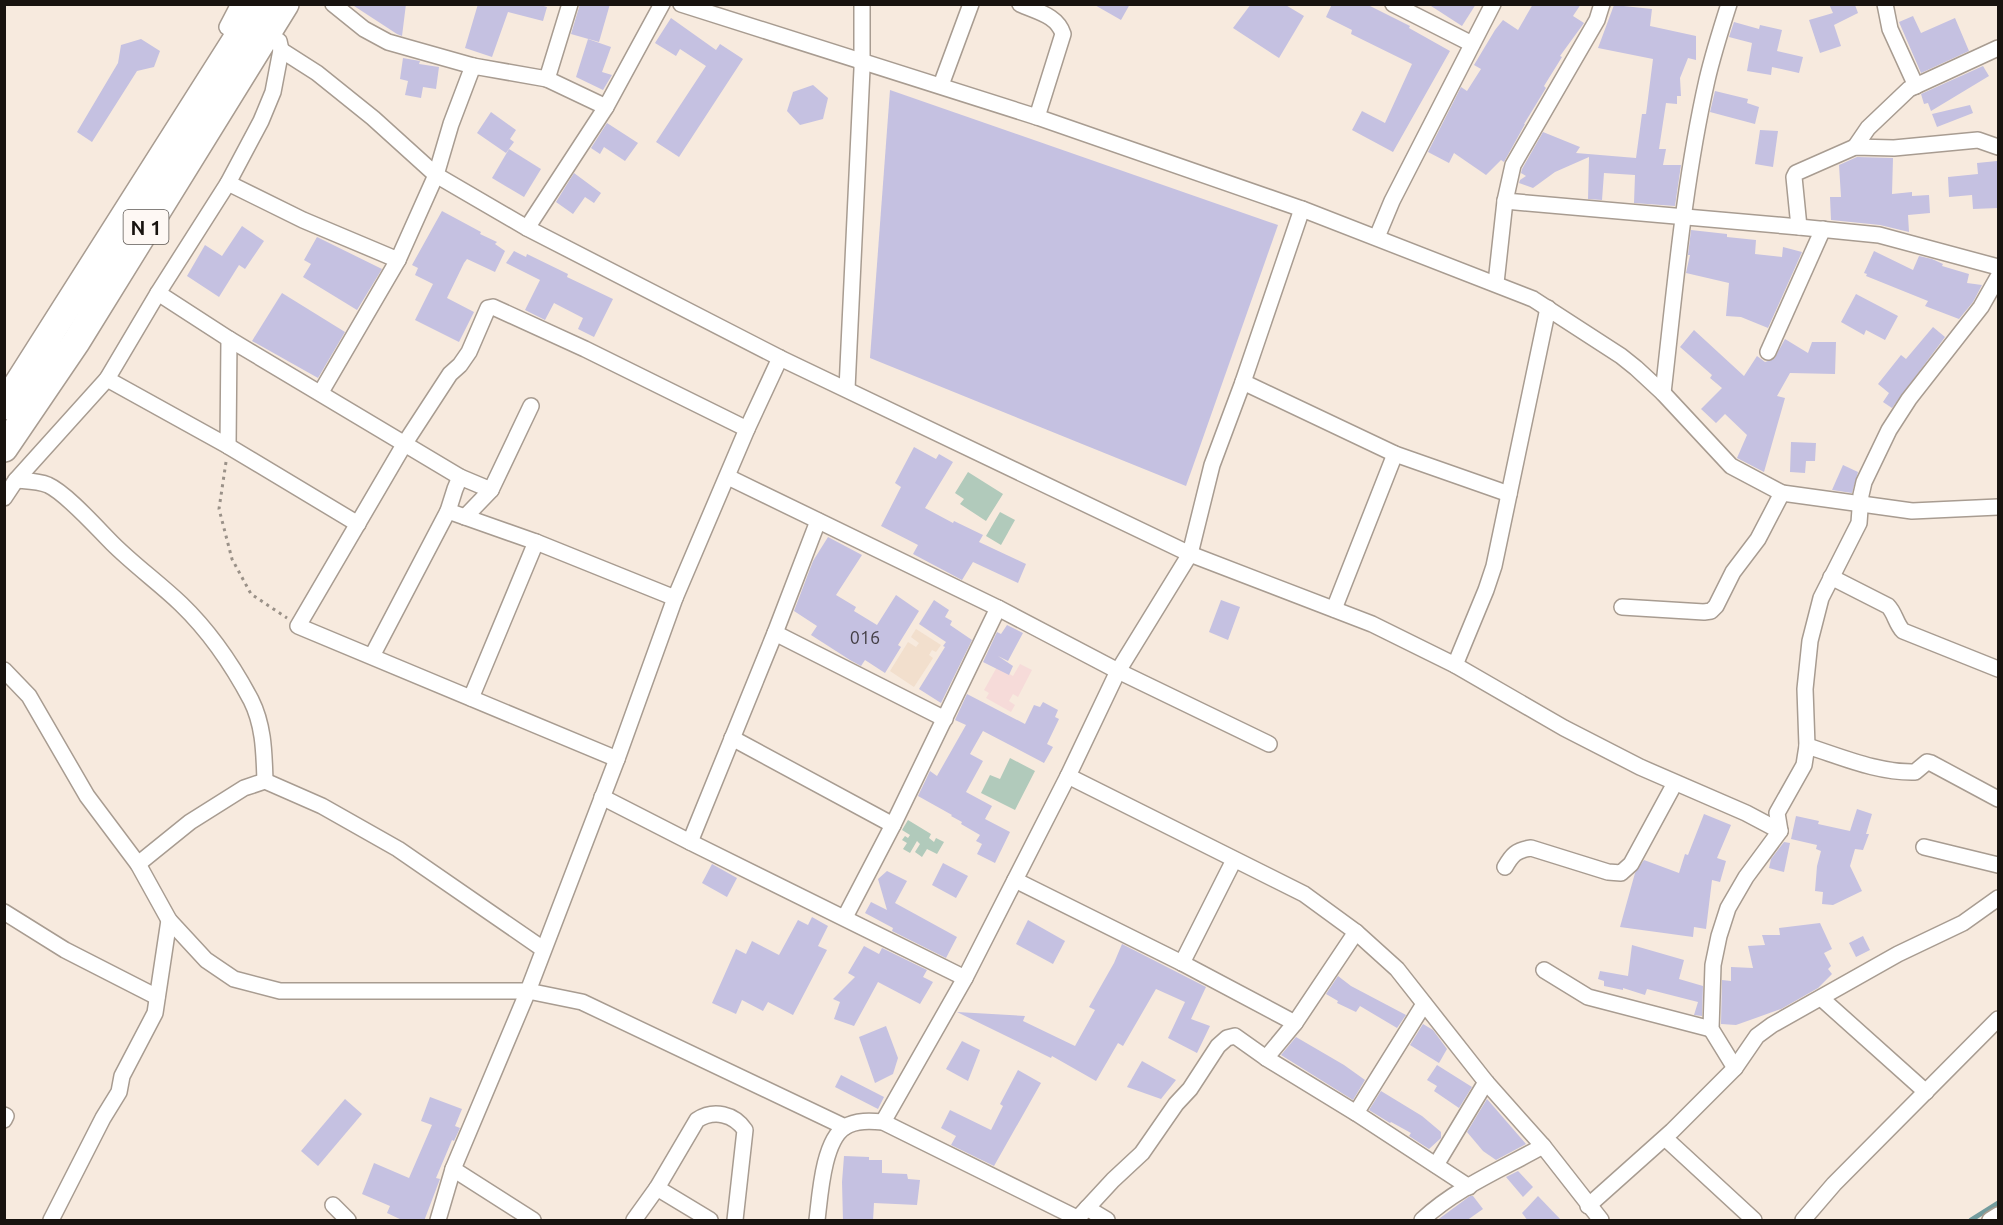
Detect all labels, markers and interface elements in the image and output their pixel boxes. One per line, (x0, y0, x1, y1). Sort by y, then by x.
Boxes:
road number: N 1 (124, 210, 168, 244)
house number: 016 (850, 627, 880, 647)

